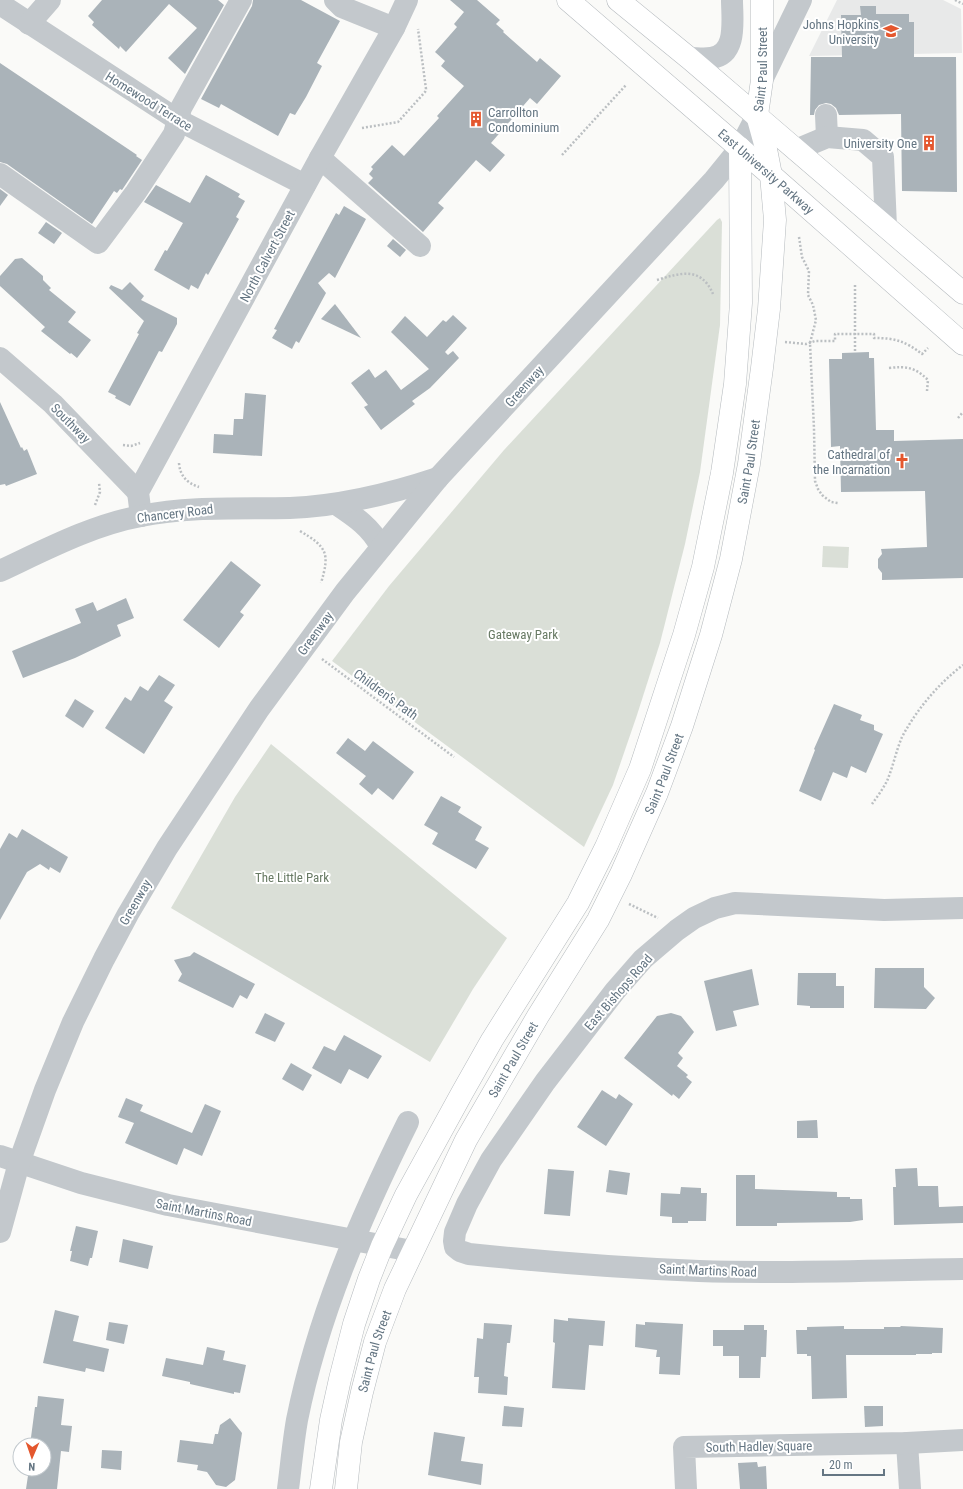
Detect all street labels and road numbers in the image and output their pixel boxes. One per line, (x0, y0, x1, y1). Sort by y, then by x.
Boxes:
street label: Saint Paul Street (751, 27, 770, 113)
street label: Homewood Terrace (103, 69, 195, 134)
street label: East University Parkway (715, 126, 817, 218)
street label: North Calvert Street (237, 208, 298, 305)
street label: Greenway (502, 362, 547, 410)
street label: Southway (48, 400, 94, 447)
street label: Saint Paul Street (735, 418, 763, 505)
street label: Chancery Road (136, 501, 214, 526)
street label: Greenway (295, 608, 337, 658)
street label: Children's Path (351, 666, 421, 723)
street label: Saint Paul Street (642, 731, 687, 816)
street label: Greenway (116, 876, 155, 928)
street label: East Bishops Road (581, 951, 655, 1033)
street label: Saint Paul Street (485, 1019, 541, 1100)
street label: Saint Martins Road (155, 1196, 253, 1229)
street label: Saint Martins Road (659, 1261, 757, 1280)
street label: Saint Paul Street (355, 1308, 394, 1394)
street label: South Hadley Square (706, 1438, 812, 1455)

